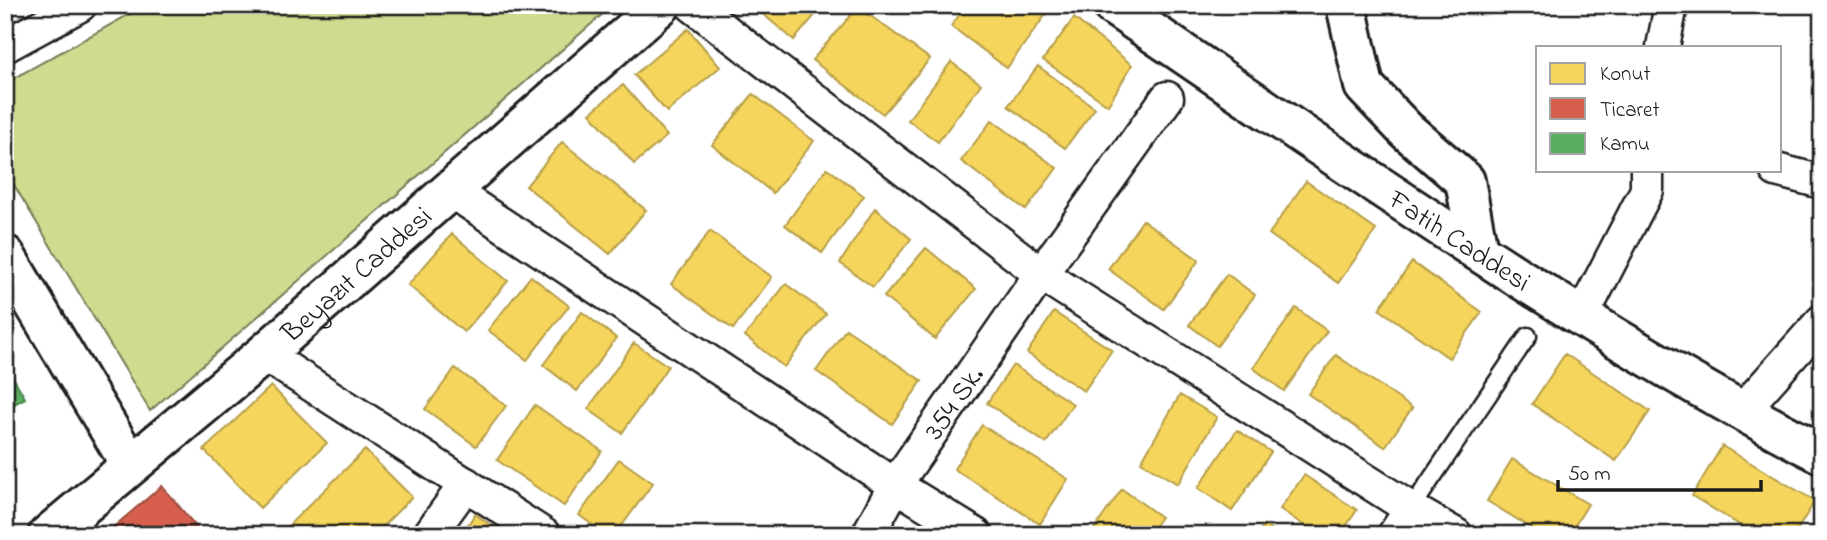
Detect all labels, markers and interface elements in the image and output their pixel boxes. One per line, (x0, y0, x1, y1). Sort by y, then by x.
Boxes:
legend (1536, 46, 1782, 172)
text: Konut (1600, 60, 1650, 90)
text: Ticaret (1600, 96, 1659, 126)
text: Kamu (1600, 130, 1650, 160)
street label: Fatih Caddesi (1379, 180, 1537, 304)
street label: Beyazıt Caddesi (273, 198, 443, 354)
street label: 354 Sk. (915, 358, 996, 449)
scale bar (1558, 449, 1760, 493)
text: 50 m (1568, 460, 1611, 490)

